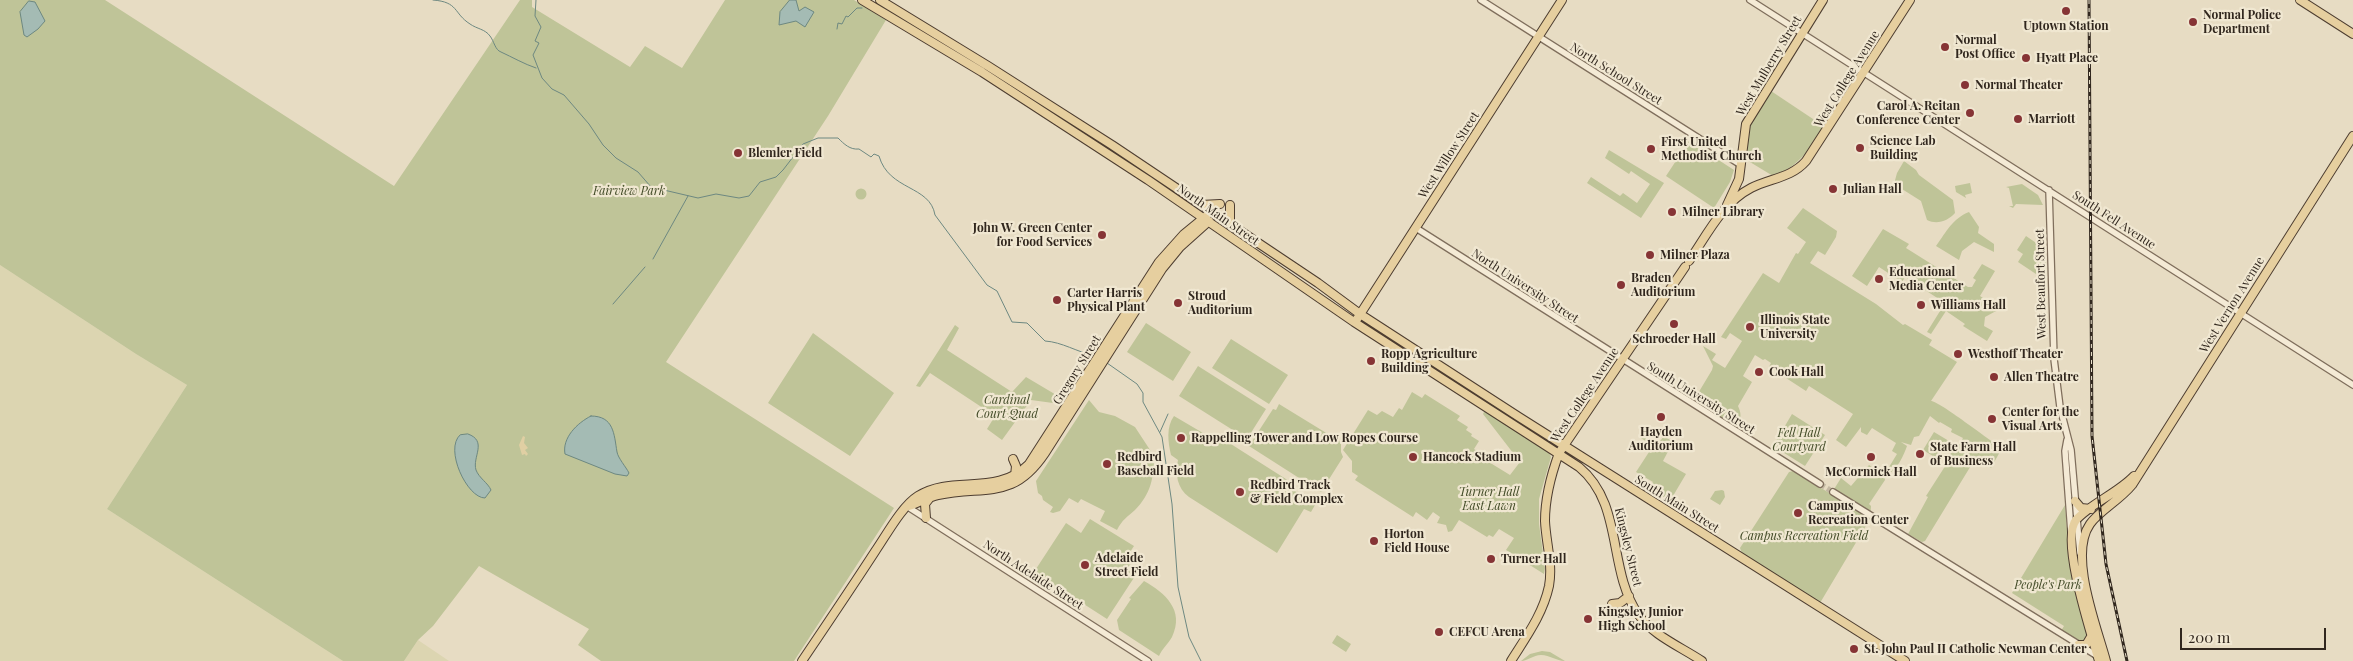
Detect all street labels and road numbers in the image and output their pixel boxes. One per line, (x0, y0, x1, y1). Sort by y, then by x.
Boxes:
street label: West Mulberry Street (1733, 13, 1805, 119)
street label: West College Avenue (1811, 28, 1883, 130)
street label: North School Street (1567, 40, 1665, 108)
street label: West Willow Street (1416, 109, 1482, 201)
street label: North Main Street (1174, 181, 1262, 249)
street label: South Fell Avenue (2070, 188, 2158, 252)
street label: West Beaufort Street (2033, 229, 2049, 339)
street label: North University Street (1469, 246, 1581, 326)
street label: West Vernon Avenue (2197, 254, 2267, 356)
street label: Gregory Street (1050, 333, 1104, 407)
street label: West College Avenue (1548, 345, 1622, 445)
street label: South University Street (1644, 359, 1758, 437)
street label: South Main Street (1632, 472, 1722, 536)
street label: Kingsley Street (1611, 506, 1645, 588)
street label: North Adelaide Street (980, 537, 1086, 613)

